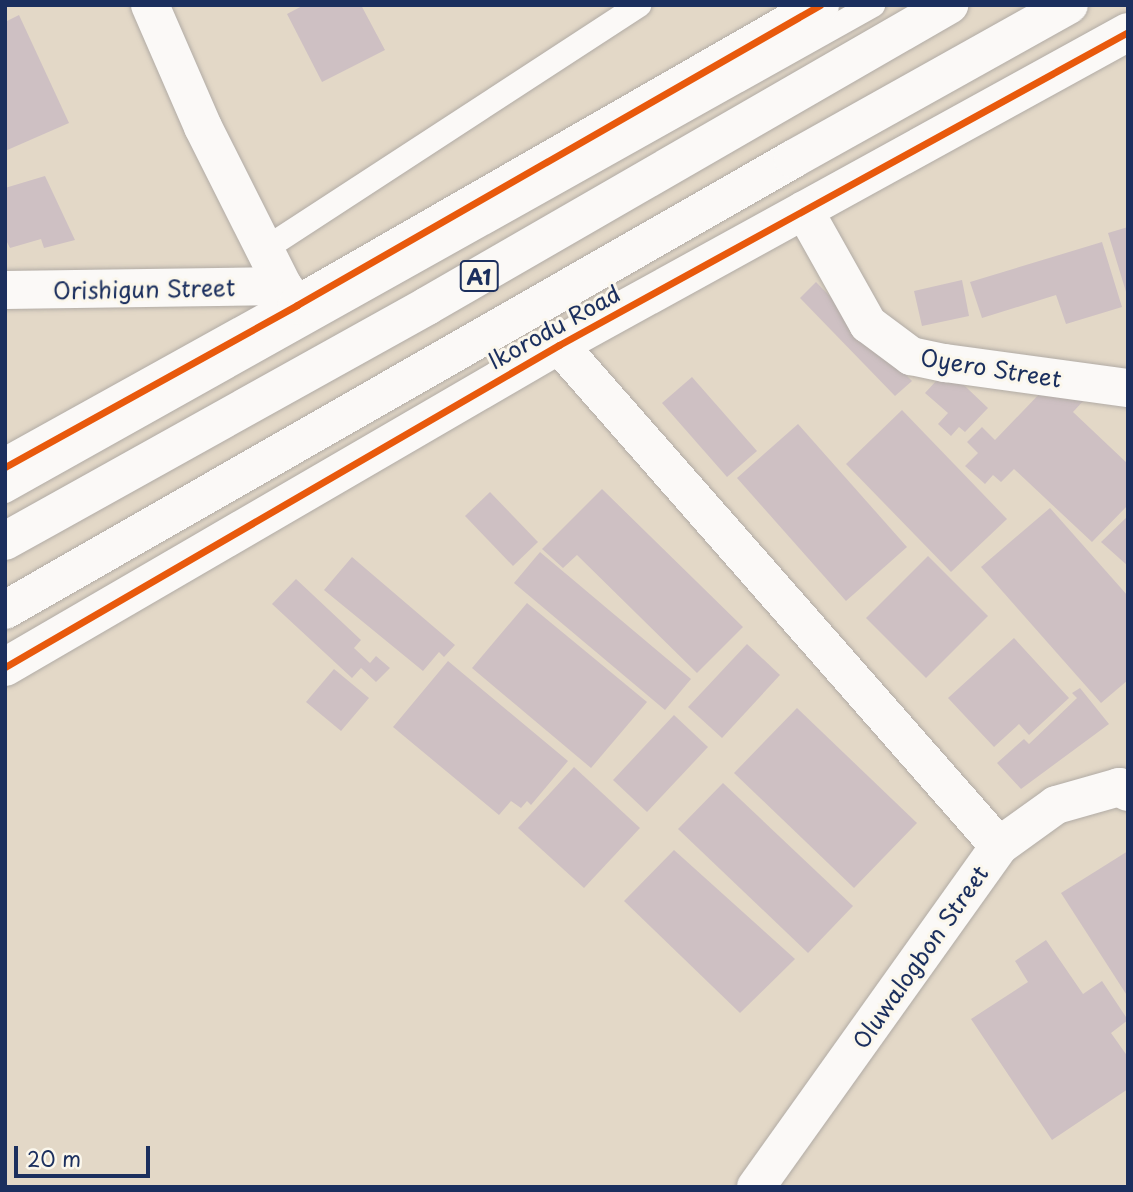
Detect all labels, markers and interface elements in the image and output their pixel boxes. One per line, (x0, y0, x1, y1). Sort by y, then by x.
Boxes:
road number: A1 (458, 258, 500, 294)
street label: Orishigun Street (53, 274, 235, 304)
street label: Ikorodu Road (483, 279, 625, 375)
street label: Oyero Street (919, 343, 1063, 393)
street label: Oluwalogbon Street (846, 860, 994, 1054)
scale bar (18, 1132, 154, 1176)
text: 20 m (27, 1142, 81, 1174)

